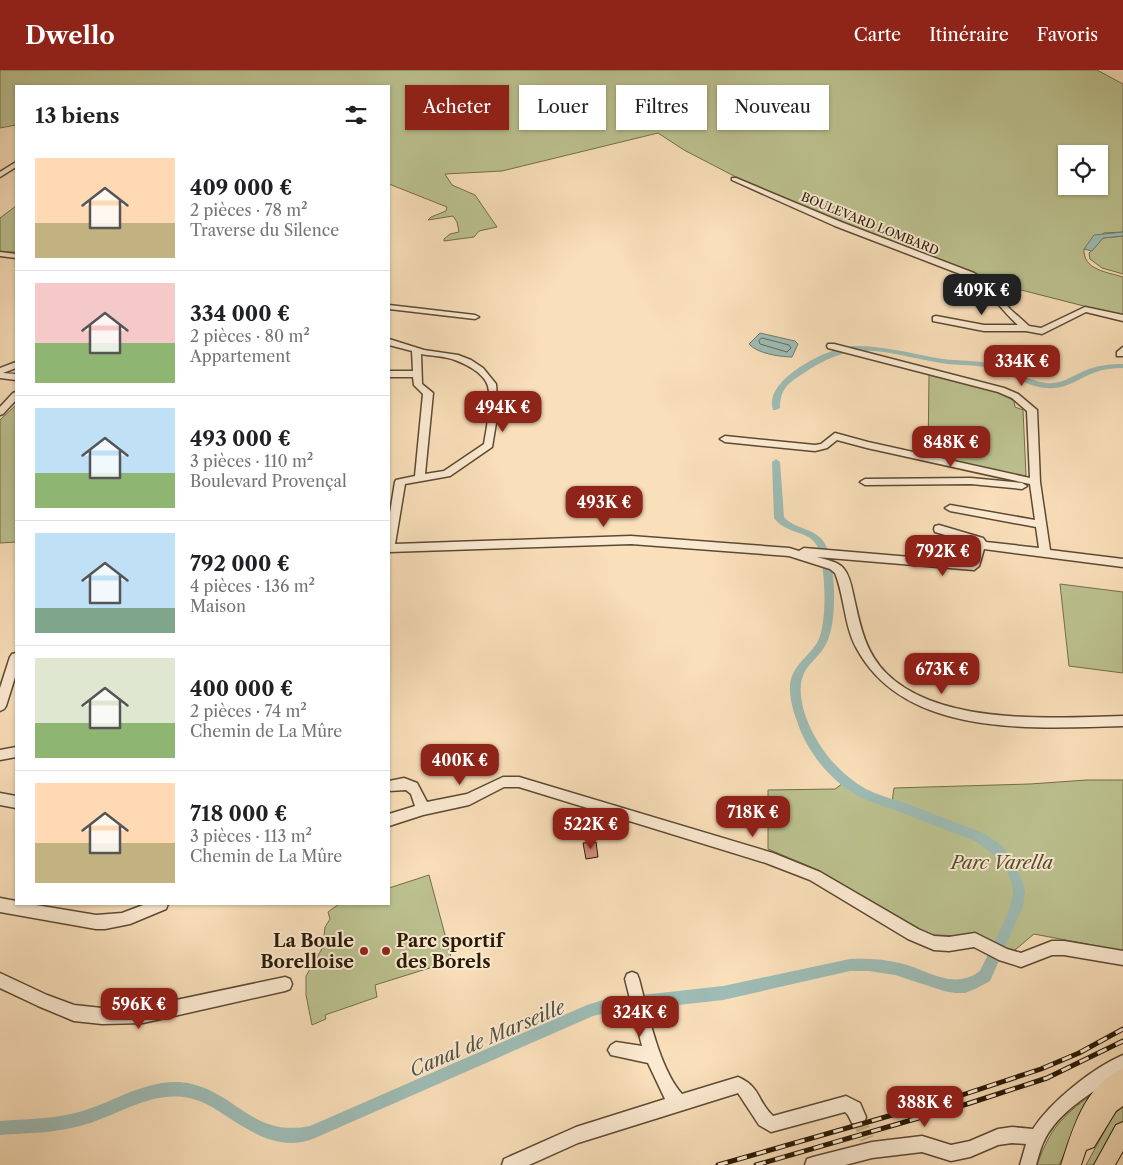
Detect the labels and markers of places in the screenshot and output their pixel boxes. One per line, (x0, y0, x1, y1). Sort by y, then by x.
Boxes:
pin: 409K € (941, 274, 1023, 316)
pin: 334K € (981, 344, 1063, 387)
pin: 494K € (462, 390, 544, 433)
pin: 848K € (910, 426, 992, 468)
pin: 493K € (563, 486, 645, 528)
pin: 792K € (902, 534, 984, 577)
pin: 673K € (901, 652, 983, 695)
pin: 400K € (419, 744, 501, 786)
pin: 718K € (712, 796, 794, 838)
pin: 522K € (550, 808, 632, 850)
place label: La Boule Borelloise (260, 930, 354, 973)
place label: Parc sportif des Borels (396, 930, 506, 973)
marker: La Boule Borelloise (358, 945, 370, 957)
marker: Parc sportif des Borels (380, 945, 392, 957)
pin: 596K € (98, 988, 180, 1030)
pin: 324K € (599, 996, 681, 1038)
pin: 388K € (884, 1086, 966, 1128)

